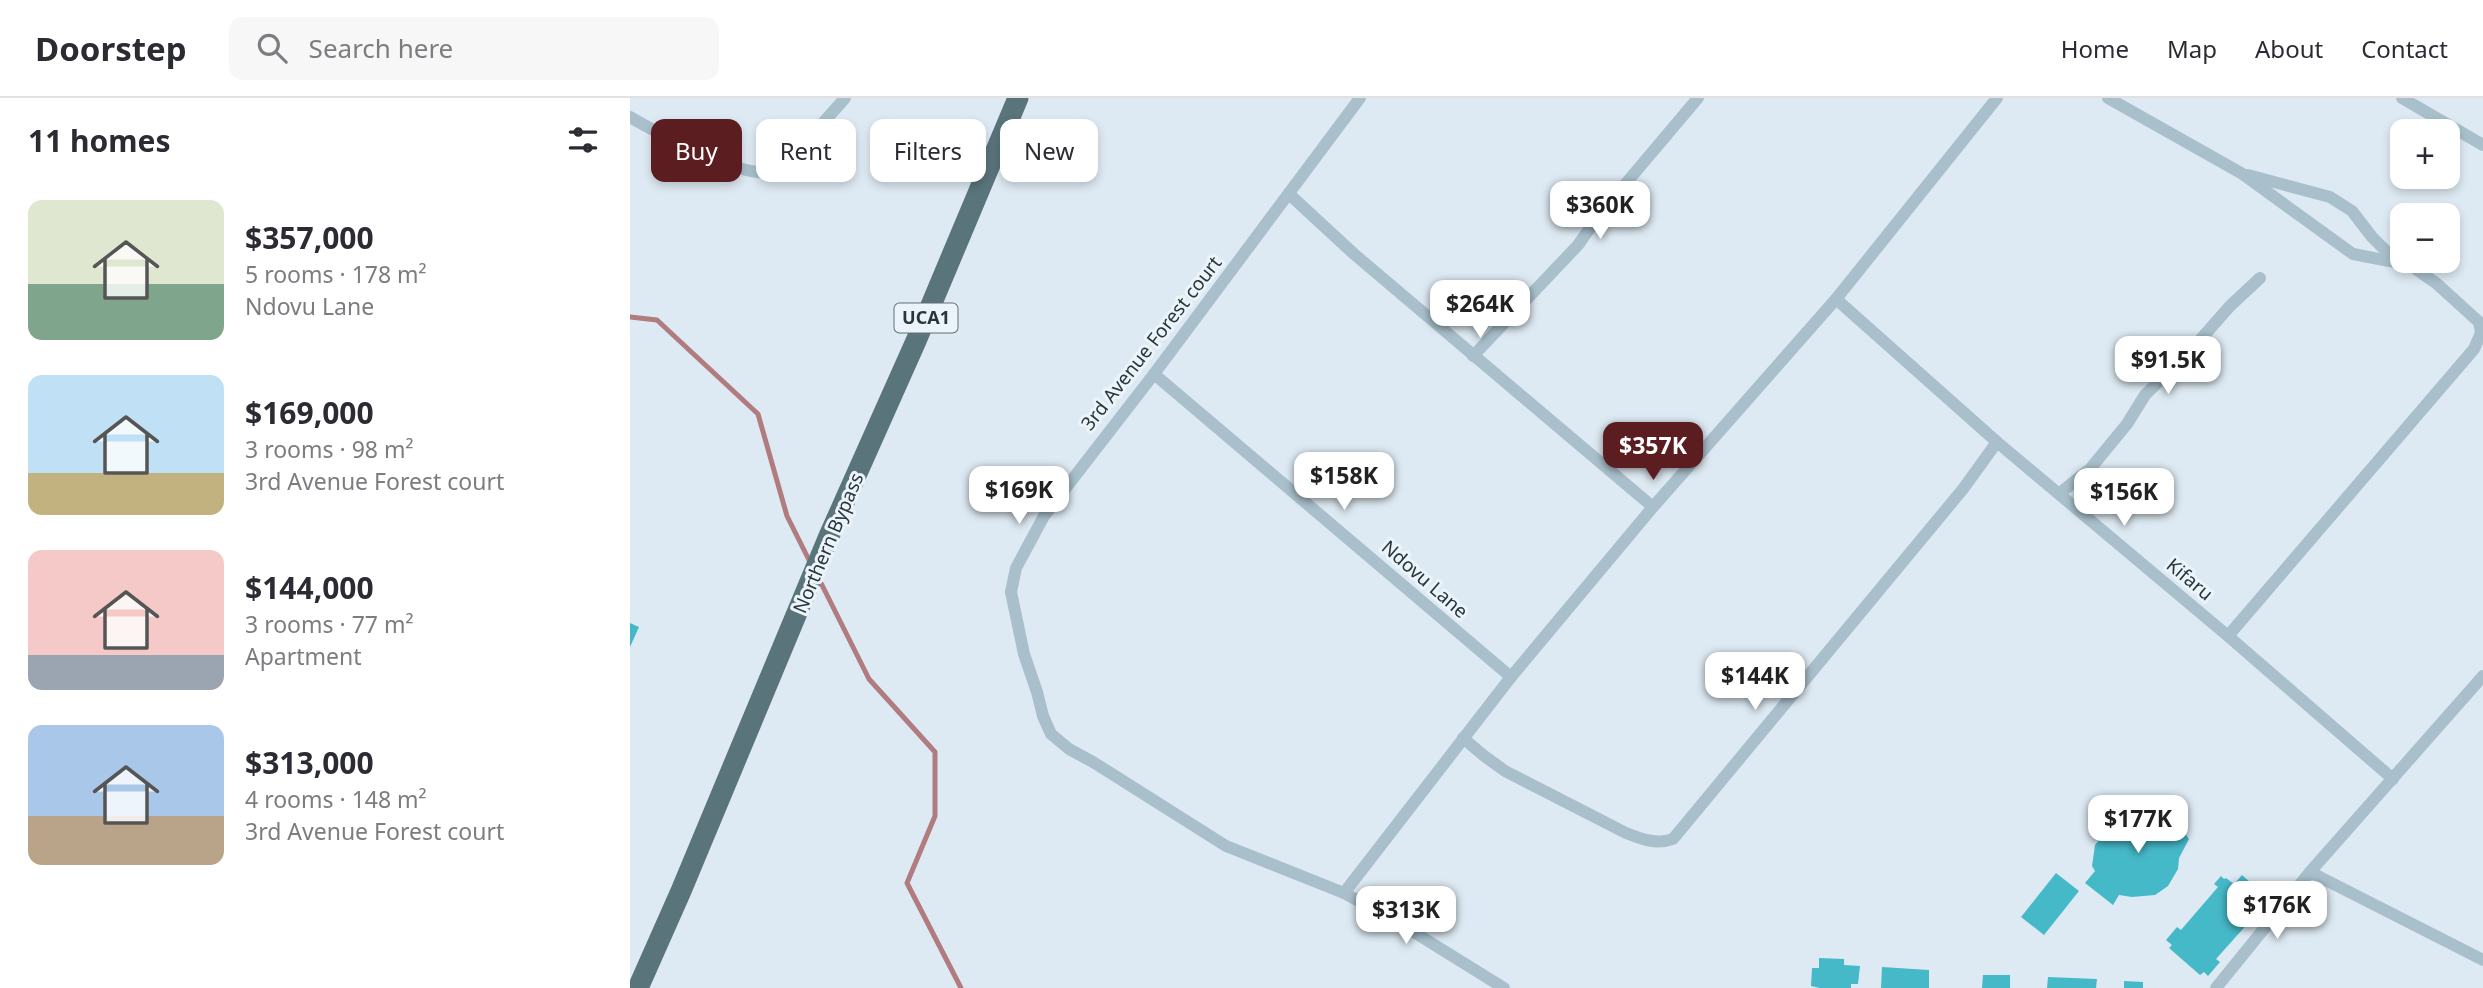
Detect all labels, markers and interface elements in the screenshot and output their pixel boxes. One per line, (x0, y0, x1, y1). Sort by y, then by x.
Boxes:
search box (229, 17, 719, 80)
text: Doorstep (35, 26, 187, 71)
icon: search (253, 29, 291, 67)
text: Search here (309, 30, 453, 66)
text: Home (2061, 32, 2129, 65)
text: Map (2167, 32, 2217, 65)
text: About (2255, 32, 2323, 65)
text: Contact (2361, 32, 2448, 65)
chip: Buy (651, 119, 742, 182)
chip: Rent (756, 119, 856, 182)
chip: Filters (870, 119, 986, 182)
chip: New (1000, 119, 1098, 182)
map controls (2390, 119, 2460, 273)
button: + (2390, 119, 2460, 189)
text: 11 homes (28, 120, 171, 161)
icon: filters (564, 121, 602, 159)
pin: $360K (1551, 181, 1649, 241)
text: $360K (1566, 188, 1634, 220)
button: − (2390, 203, 2460, 273)
text: $357,000 (245, 217, 374, 258)
icon: home (84, 228, 168, 312)
street label: 3rd Avenue Forest court (1075, 251, 1227, 435)
text: 5 rooms · 178 m² (245, 258, 427, 290)
pin: $264K (1431, 280, 1529, 340)
text: $264K (1446, 287, 1514, 319)
text: Ndovu Lane (245, 290, 374, 322)
road number: UCA1 (894, 303, 958, 332)
pin: $91.5K (2111, 336, 2225, 396)
text: $91.5K (2131, 343, 2205, 375)
text: $169,000 (245, 392, 374, 433)
icon: home (84, 403, 168, 487)
pin: $357K (1604, 422, 1702, 482)
text: $357K (1619, 429, 1687, 461)
text: 3 rooms · 98 m² (245, 433, 414, 465)
pin: $158K (1295, 452, 1393, 512)
text: $158K (1310, 459, 1378, 491)
text: 3rd Avenue Forest court (245, 465, 504, 497)
pin: $169K (970, 466, 1068, 526)
pin: $156K (2075, 468, 2173, 528)
street label: Northern Bypass (787, 469, 869, 617)
text: $169K (985, 473, 1053, 505)
text: $156K (2090, 475, 2158, 507)
street label: Ndovu Lane (1376, 534, 1474, 624)
street label: Kifaru (2161, 552, 2219, 606)
text: $144,000 (245, 567, 374, 608)
icon: home (84, 578, 168, 662)
text: 3 rooms · 77 m² (245, 608, 414, 640)
text: Apartment (245, 640, 362, 672)
pin: $144K (1706, 652, 1804, 712)
text: $144K (1721, 659, 1789, 691)
text: $313,000 (245, 742, 374, 783)
icon: home (84, 753, 168, 837)
text: 4 rooms · 148 m² (245, 783, 427, 815)
pin: $177K (2089, 796, 2187, 855)
text: $177K (2104, 802, 2172, 834)
text: 3rd Avenue Forest court (245, 815, 504, 847)
pin: $176K (2228, 882, 2326, 941)
pin: $313K (1357, 886, 1455, 946)
text: $176K (2243, 888, 2311, 920)
text: $313K (1372, 893, 1440, 925)

